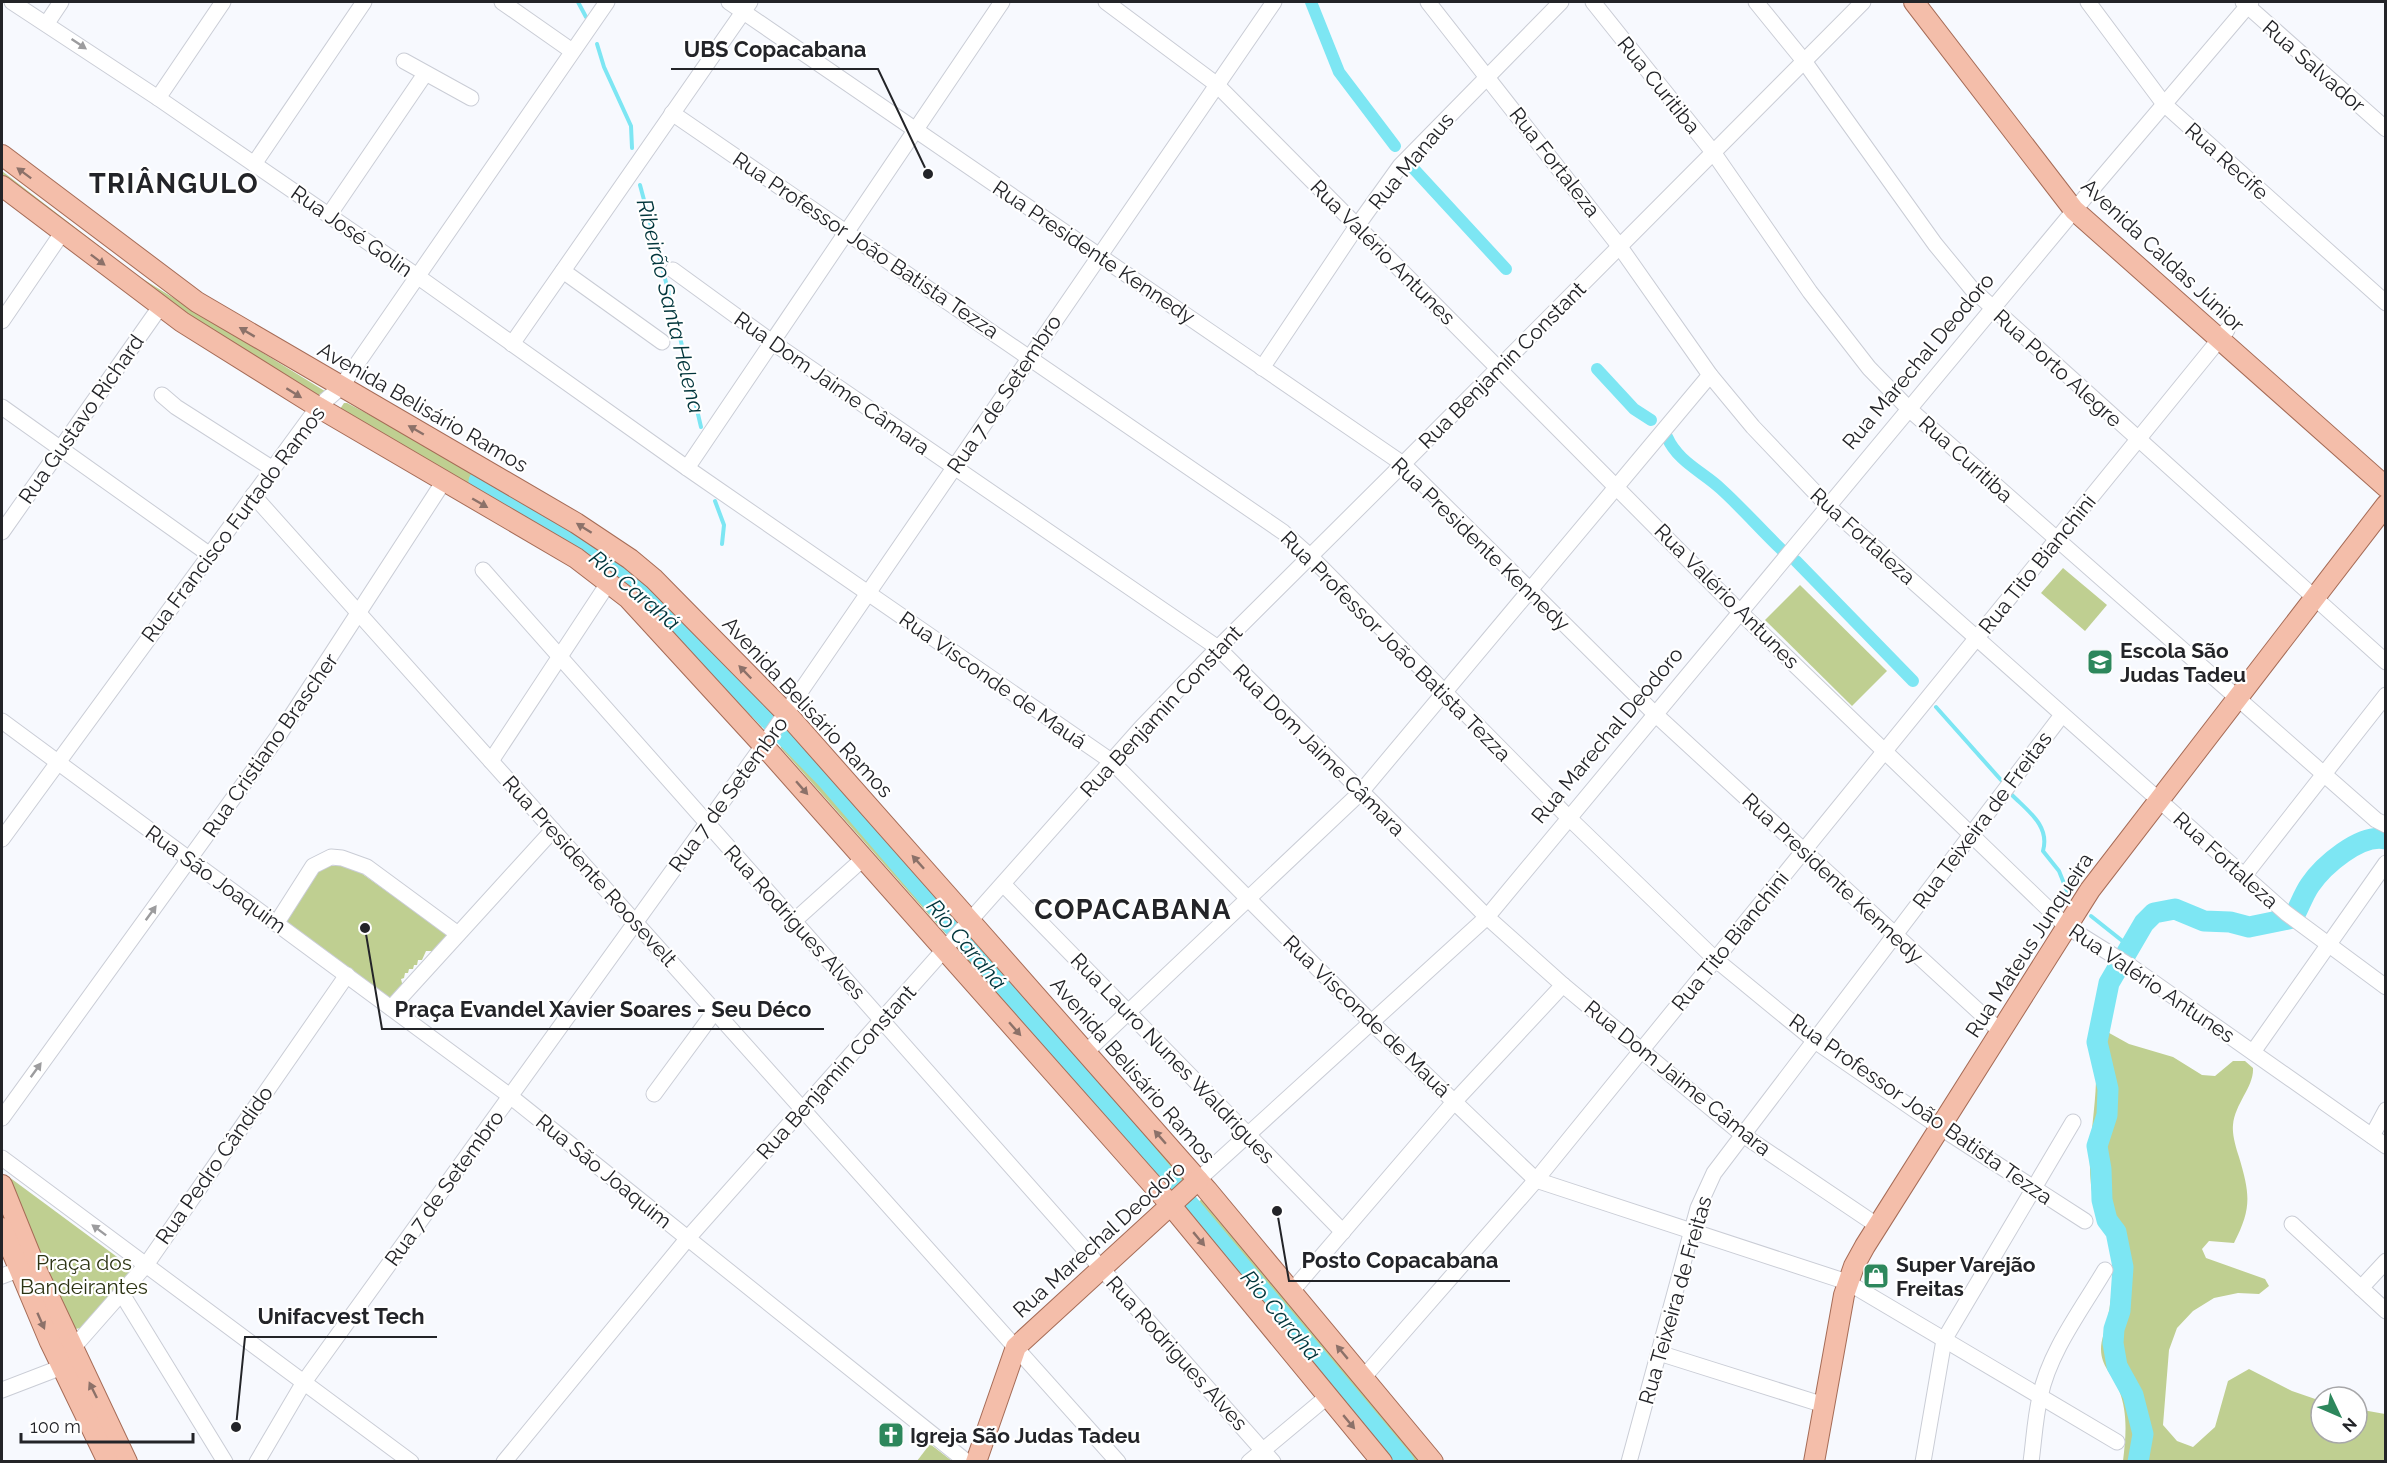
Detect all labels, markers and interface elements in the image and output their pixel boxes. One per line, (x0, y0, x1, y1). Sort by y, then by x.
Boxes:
street label: Rua Salvador (2258, 15, 2371, 118)
callout: UBS Copacabana (671, 29, 878, 69)
street label: Rua Curitiba (1612, 31, 1706, 139)
text: UBS Copacabana (684, 36, 866, 62)
one-way arrow (70, 39, 87, 50)
street label: Rua Fortaleza (1504, 102, 1606, 222)
street label: Rua Manaus (1363, 107, 1459, 215)
street label: Rua Recife (2180, 117, 2274, 205)
street label: Rua Professor João Batista Tezza (728, 146, 1004, 344)
one-way arrow (17, 167, 32, 179)
district label: TRIÂNGULO (89, 167, 259, 199)
street label: Avenida Caldas Júnior (2076, 173, 2250, 337)
street label: Rua Valério Antunes (1305, 174, 1461, 330)
street label: Rua Presidente Kennedy (988, 175, 1200, 329)
street label: Rua José Golin (286, 180, 418, 282)
water label: Ribeirão Santa Helena (632, 196, 710, 416)
one-way arrow (90, 254, 105, 266)
street label: Rua Marechal Deodoro (1837, 268, 1999, 454)
street label: Rua Benjamin Constant (1413, 276, 1591, 454)
street label: Rua Porto Alegre (1989, 304, 2127, 432)
street label: Rua Dom Jaime Câmara (730, 306, 934, 460)
street label: Rua 7 de Setembro (942, 310, 1066, 478)
one-way arrow (239, 326, 255, 337)
street label: Rua Gustavo Richard (13, 330, 149, 508)
street label: Avenida Belisário Ramos (314, 337, 532, 477)
one-way arrow (286, 387, 302, 398)
street label: Rua Francisco Furtado Ramos (136, 401, 330, 647)
street label: Rua Curitiba (1914, 410, 2018, 508)
one-way arrow (408, 425, 424, 436)
street label: Rua Presidente Kennedy (1387, 452, 1575, 636)
street label: Rua Fortaleza (1805, 482, 1921, 590)
street label: Rua Tito Bianchini (1973, 489, 2101, 639)
one-way arrow (472, 497, 488, 508)
street label: Rua Valério Antunes (1649, 518, 1805, 674)
one-way arrow (576, 523, 593, 534)
street label: Rua Professor João Batista Tezza (1276, 526, 1516, 766)
water label: Rio Carahá (585, 545, 685, 635)
street label: Rua Visconde de Mauá (895, 606, 1091, 754)
street label: Avenida Belisário Ramos (718, 611, 898, 803)
street label: Rua Benjamin Constant (1075, 620, 1247, 802)
place label: Escola São Judas Tadeu (2120, 638, 2246, 687)
street label: Rua Marechal Deodoro (1526, 642, 1688, 828)
school or university icon: Escola São Judas Tadeu (2085, 647, 2115, 677)
street label: Rua Cristiano Brascher (197, 648, 343, 842)
street label: Rua Dom Jaime Câmara (1228, 659, 1410, 841)
one-way arrow (738, 665, 752, 679)
street label: Rua 7 de Setembro (663, 711, 793, 877)
street label: Rua Teixeira de Freitas (1907, 726, 2057, 914)
street label: Rua Presidente Roosevelt (498, 770, 682, 972)
one-way arrow (795, 781, 809, 796)
street label: Rua Presidente Kennedy (1737, 788, 1929, 968)
street label: Rua Fortaleza (2168, 806, 2284, 914)
street label: Rua São Joaquim (141, 820, 291, 938)
street label: Rua Rodrigues Alves (719, 840, 871, 1004)
street label: Rua Mateus Junqueira (1960, 848, 2098, 1042)
one-way arrow (912, 855, 925, 870)
street label: Rua Tito Bianchini (1666, 866, 1794, 1016)
water label: Rio Carahá (922, 894, 1012, 994)
district label: COPACABANA (1034, 894, 1232, 925)
one-way arrow (144, 905, 156, 920)
street label: Rua Valério Antunes (2064, 918, 2240, 1048)
street label: Rua Visconde de Mauá (1278, 930, 1456, 1102)
street label: Rua Lauro Nunes Waldrigues (1066, 948, 1280, 1168)
street label: Avenida Belisário Ramos (1045, 972, 1221, 1168)
street label: Rua Benjamin Constant (751, 980, 921, 1164)
callout: Praça Evandel Xavier Soares - Seu Déco (382, 989, 824, 1029)
street label: Rua Dom Jaime Câmara (1580, 995, 1776, 1161)
text: Praça Evandel Xavier Soares - Seu Déco (395, 996, 811, 1022)
street label: Rua Professor João Batista Tezza (1785, 1008, 2057, 1210)
one-way arrow (1008, 1021, 1022, 1036)
one-way arrow (30, 1063, 42, 1079)
street label: Rua Pedro Cândido (150, 1081, 278, 1249)
street label: Rua 7 de Setembro (379, 1105, 509, 1271)
street label: Rua São Joaquim (531, 1109, 677, 1233)
one-way arrow (1153, 1129, 1167, 1144)
street label: Rua Marechal Deodoro (1008, 1155, 1190, 1323)
street label: Rua Teixeira de Freitas (1633, 1193, 1717, 1407)
one-way arrow (91, 1224, 107, 1236)
one-way arrow (1192, 1231, 1205, 1247)
callout: Posto Copacabana (1289, 1241, 1510, 1281)
text: Posto Copacabana (1301, 1247, 1499, 1273)
park label: Praça dos Bandeirantes (20, 1250, 148, 1299)
place label: Super Varejão Freitas (1896, 1252, 2036, 1301)
shop icon: Super Varejão Freitas (1861, 1261, 1891, 1291)
water label: Rio Carahá (1236, 1265, 1326, 1365)
street label: Rua Rodrigues Alves (1101, 1271, 1253, 1435)
callout: Unifacvest Tech (245, 1297, 437, 1337)
text: Unifacvest Tech (257, 1303, 425, 1329)
one-way arrow (36, 1312, 46, 1330)
one-way arrow (1335, 1344, 1348, 1360)
one-way arrow (89, 1381, 98, 1398)
north arrow (2309, 1385, 2369, 1445)
scale bar (21, 1406, 194, 1444)
one-way arrow (1343, 1414, 1356, 1430)
text: N (2338, 1414, 2361, 1436)
text: 100 m (30, 1416, 81, 1437)
church icon: Igreja São Judas Tadeu (876, 1420, 906, 1450)
place label: Igreja São Judas Tadeu (910, 1423, 1140, 1448)

